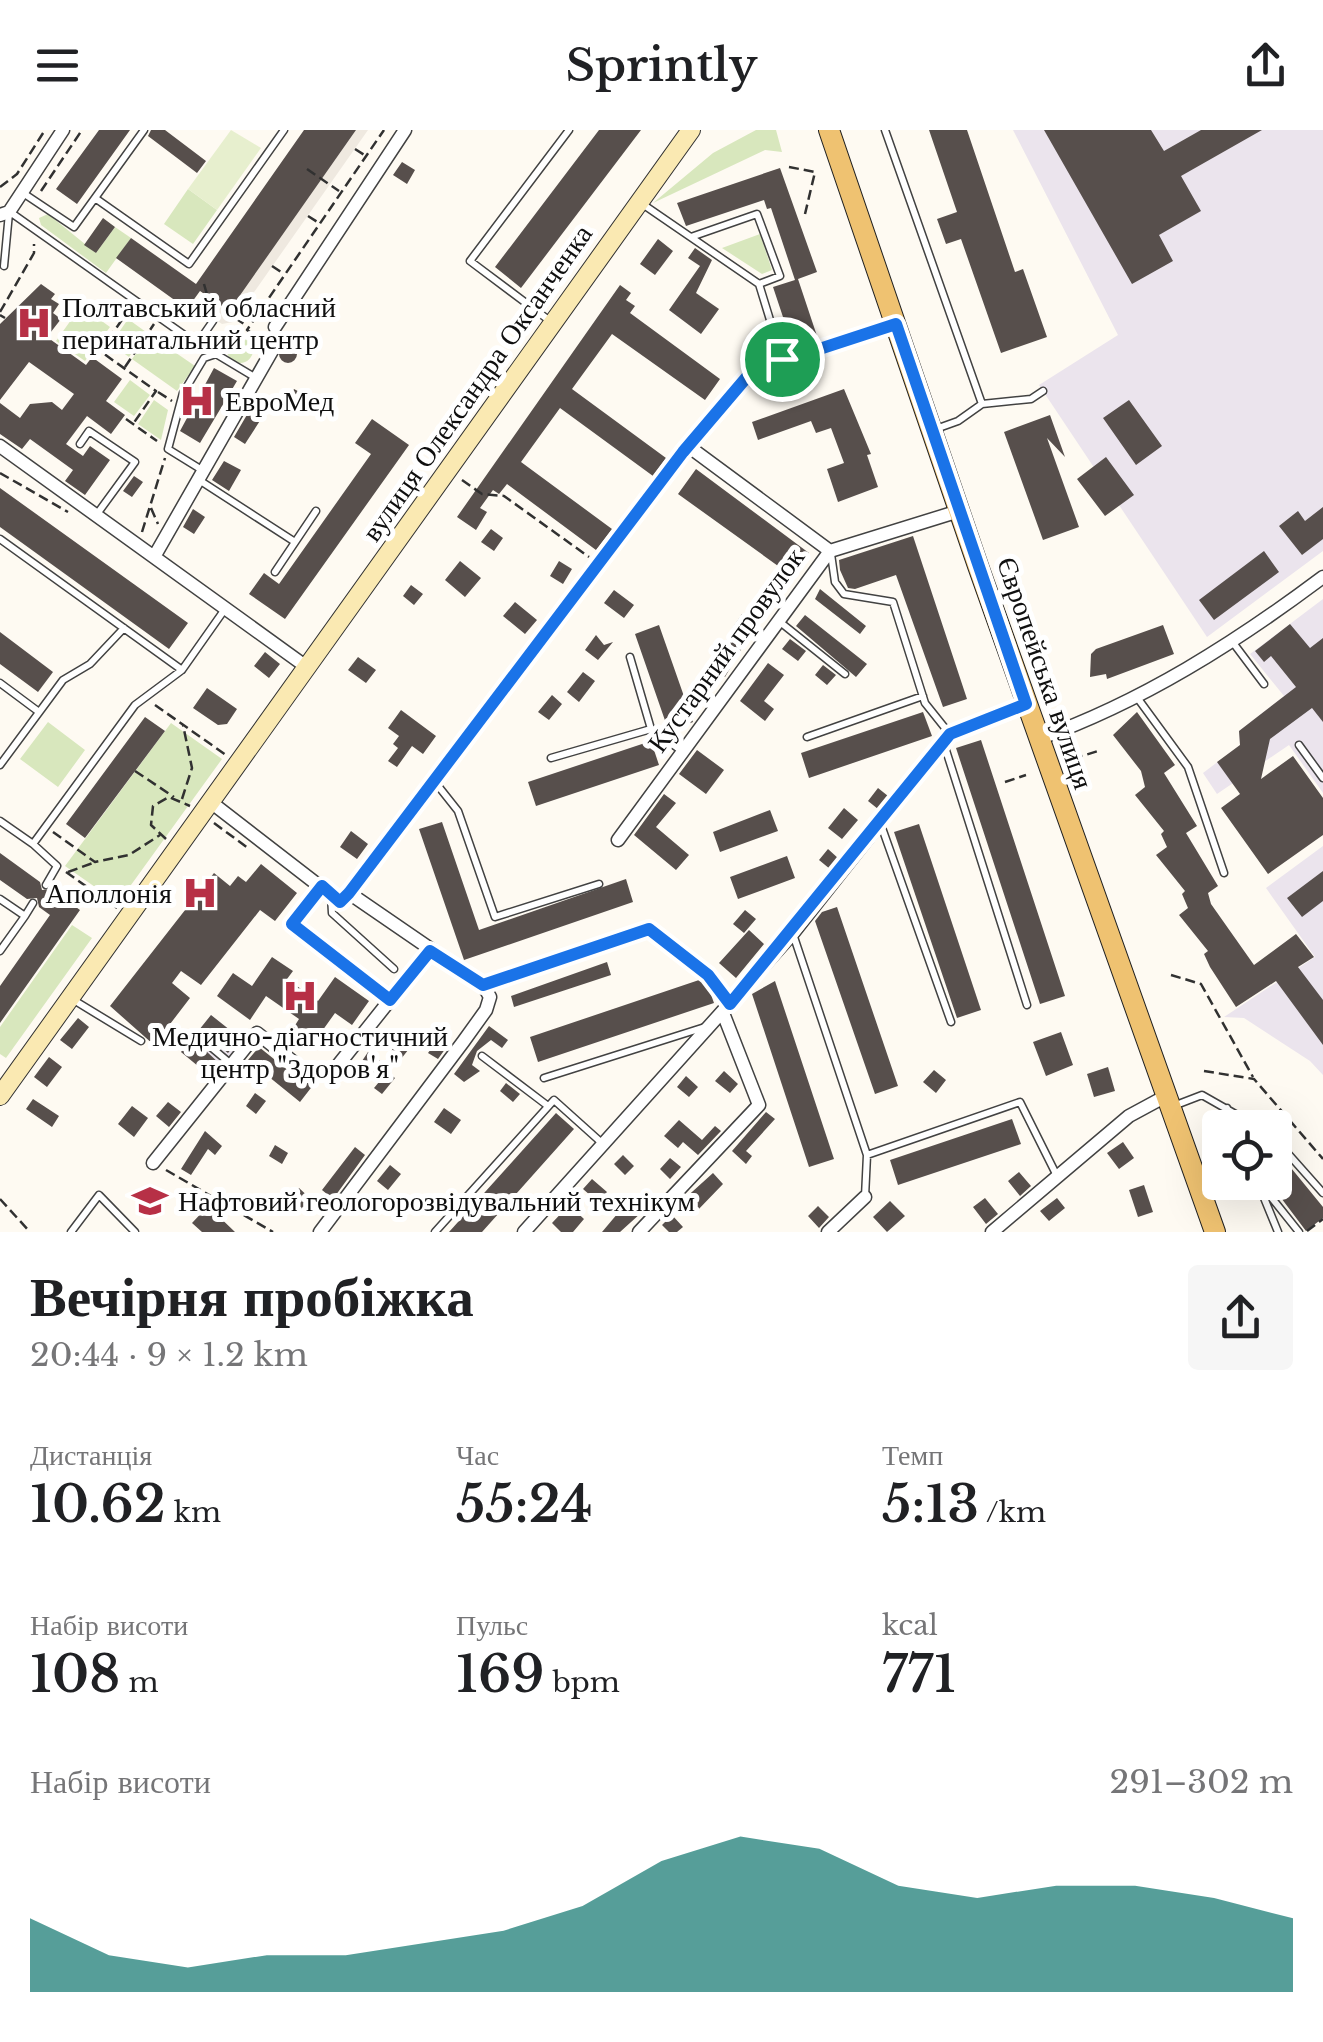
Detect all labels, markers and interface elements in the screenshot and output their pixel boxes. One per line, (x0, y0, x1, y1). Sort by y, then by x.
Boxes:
text: Sprintly (566, 37, 757, 93)
icon: menu (30, 38, 85, 93)
icon: share (1238, 38, 1293, 93)
street label: вулиця Олександра Оксанченка (354, 217, 600, 548)
place label: Полтавський обласний перинатальний центр (62, 290, 336, 357)
hospital icon: Полтавський обласний перинатальний центр (15, 304, 53, 342)
pin (740, 317, 825, 402)
icon: arrive (755, 332, 810, 387)
hospital icon: ЕвроМед (178, 382, 216, 420)
place label: ЕвроМед (225, 384, 334, 419)
street label: Кустарний провулок (640, 540, 812, 759)
street label: Європейська вулиця (989, 553, 1101, 794)
hospital icon: Аполлонія (181, 874, 219, 912)
place label: Аполлонія (46, 876, 172, 911)
hospital icon: Медично-діагностичний центр "Здоров'я" (281, 977, 319, 1015)
place label: Медично-діагностичний центр "Здоров'я" (152, 1019, 448, 1086)
map controls (1202, 1110, 1292, 1200)
button: locate (1202, 1110, 1292, 1200)
school or university icon: Нафтовий геологорозвідувальний технікум (131, 1182, 169, 1220)
place label: Нафтовий геологорозвідувальний технікум (178, 1184, 695, 1219)
text: Вечірня пробіжка (30, 1263, 474, 1331)
button: share (1188, 1265, 1293, 1370)
text: 20:44 · 9 × 1.2 km (30, 1335, 308, 1375)
text: Дистанція (30, 1438, 152, 1473)
text: Час (456, 1438, 499, 1473)
text: Темп (882, 1438, 943, 1473)
text: 10.62 (30, 1473, 166, 1536)
text: 55:24 (456, 1473, 593, 1536)
text: 5:13 (882, 1473, 979, 1536)
text: km (166, 1495, 221, 1530)
text: /km (979, 1495, 1046, 1530)
text: Набір висоти (30, 1608, 188, 1643)
text: Пульс (456, 1608, 528, 1643)
text: kcal (882, 1608, 938, 1643)
text: 108 (30, 1643, 120, 1706)
text: 169 (456, 1643, 544, 1706)
text: 771 (882, 1643, 956, 1706)
text: m (120, 1665, 158, 1700)
text: bpm (544, 1665, 620, 1700)
text: Набір висоти (30, 1762, 211, 1802)
text: 291–302 m (1109, 1762, 1293, 1802)

